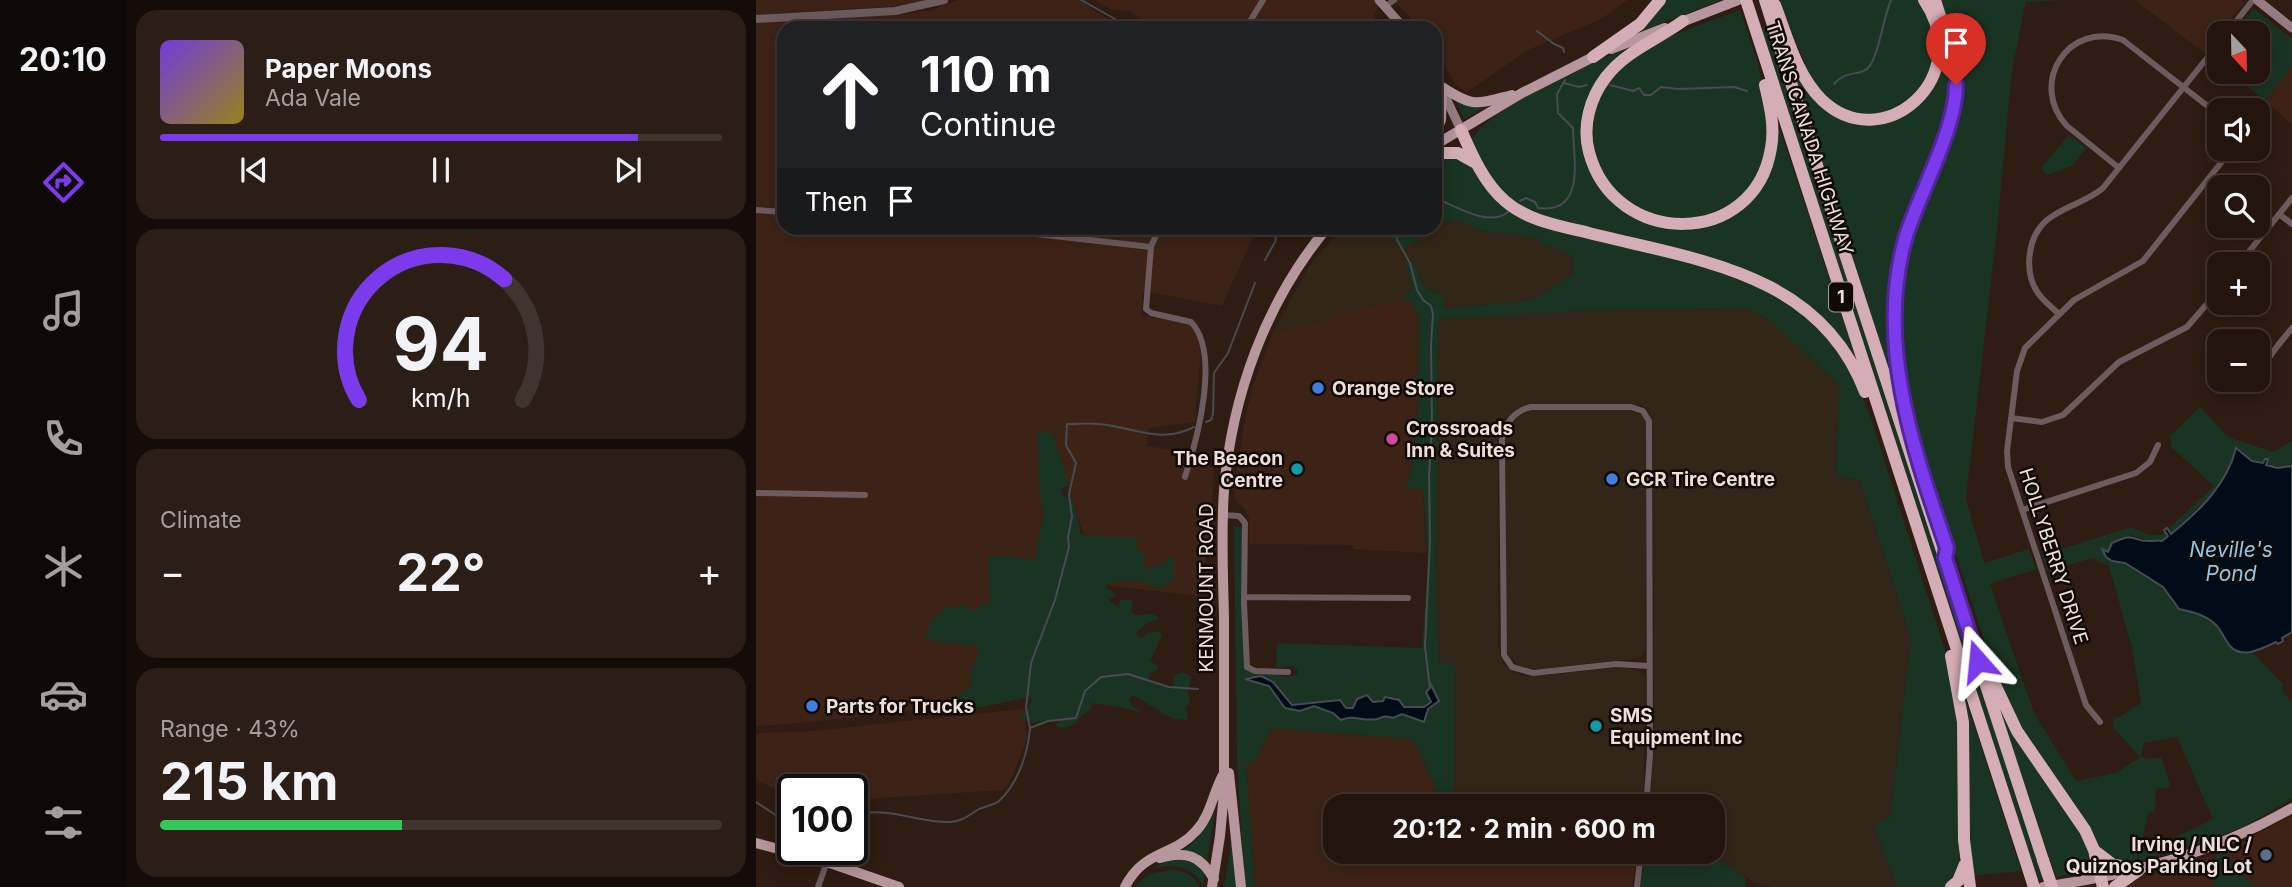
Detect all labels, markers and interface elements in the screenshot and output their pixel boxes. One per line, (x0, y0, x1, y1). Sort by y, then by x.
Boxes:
pin (1926, 13, 1986, 85)
street label: TRANS CANADA HIGHWAY (1761, 18, 1858, 258)
north arrow (2207, 21, 2270, 84)
map controls (2207, 21, 2270, 392)
icon: arrive (1937, 24, 1975, 62)
text: 20:10 (19, 40, 107, 79)
text: 110 m (920, 45, 1052, 104)
icon: ahead (805, 49, 896, 140)
text: Paper Moons (265, 53, 432, 84)
text: Ada Vale (265, 84, 361, 112)
button: sound (2207, 98, 2270, 161)
text: Continue (920, 105, 1056, 144)
icon: previous (235, 151, 273, 189)
icon: pause (422, 151, 460, 189)
icon: next (609, 151, 647, 189)
icon: directions (39, 158, 88, 207)
button: search (2207, 175, 2270, 238)
icon: arrive (882, 182, 920, 220)
text: Then (805, 186, 868, 217)
button: + (2207, 252, 2270, 315)
road number: 1 (1829, 282, 1853, 312)
icon: music (39, 286, 88, 335)
text: 94 (393, 299, 489, 388)
button: − (2207, 329, 2270, 392)
place label: Orange Store (1332, 377, 1454, 400)
marker: Orange Store (1310, 380, 1326, 396)
text: km/h (411, 383, 471, 413)
icon: phone (39, 414, 88, 463)
place label: Crossroads Inn & Suites (1406, 417, 1515, 462)
marker: Crossroads Inn & Suites (1384, 431, 1400, 447)
place label: The Beacon Centre (1173, 447, 1283, 492)
marker: The Beacon Centre (1289, 461, 1305, 477)
street label: HOLLYBERRY DRIVE (2014, 465, 2093, 647)
place label: GCR Tire Centre (1626, 468, 1775, 491)
marker: GCR Tire Centre (1604, 471, 1620, 487)
street label: KENMOUNT ROAD (1195, 503, 1218, 673)
text: Climate (160, 506, 242, 534)
water label: Neville's Pond (2189, 537, 2273, 586)
text: 22° (396, 541, 486, 604)
icon: climate (39, 542, 88, 591)
text: − (160, 549, 185, 595)
text: + (697, 549, 722, 595)
position arrow (1941, 624, 2015, 698)
icon: car (39, 670, 88, 719)
place label: Parts for Trucks (826, 695, 974, 718)
marker: Parts for Trucks (804, 698, 820, 714)
place label: SMS Equipment Inc (1610, 704, 1743, 749)
text: Range · 43% (160, 715, 300, 743)
marker: SMS Equipment Inc (1588, 718, 1604, 734)
text: 215 km (160, 750, 338, 813)
speed limit sign: 100 (777, 774, 868, 865)
icon: filters (39, 798, 88, 847)
text: 20:12 · 2 min · 600 m (1392, 813, 1656, 844)
place label: Irving / NLC / Quiznos Parking Lot (2066, 833, 2253, 878)
marker: Irving / NLC / Quiznos Parking Lot (2258, 847, 2274, 863)

